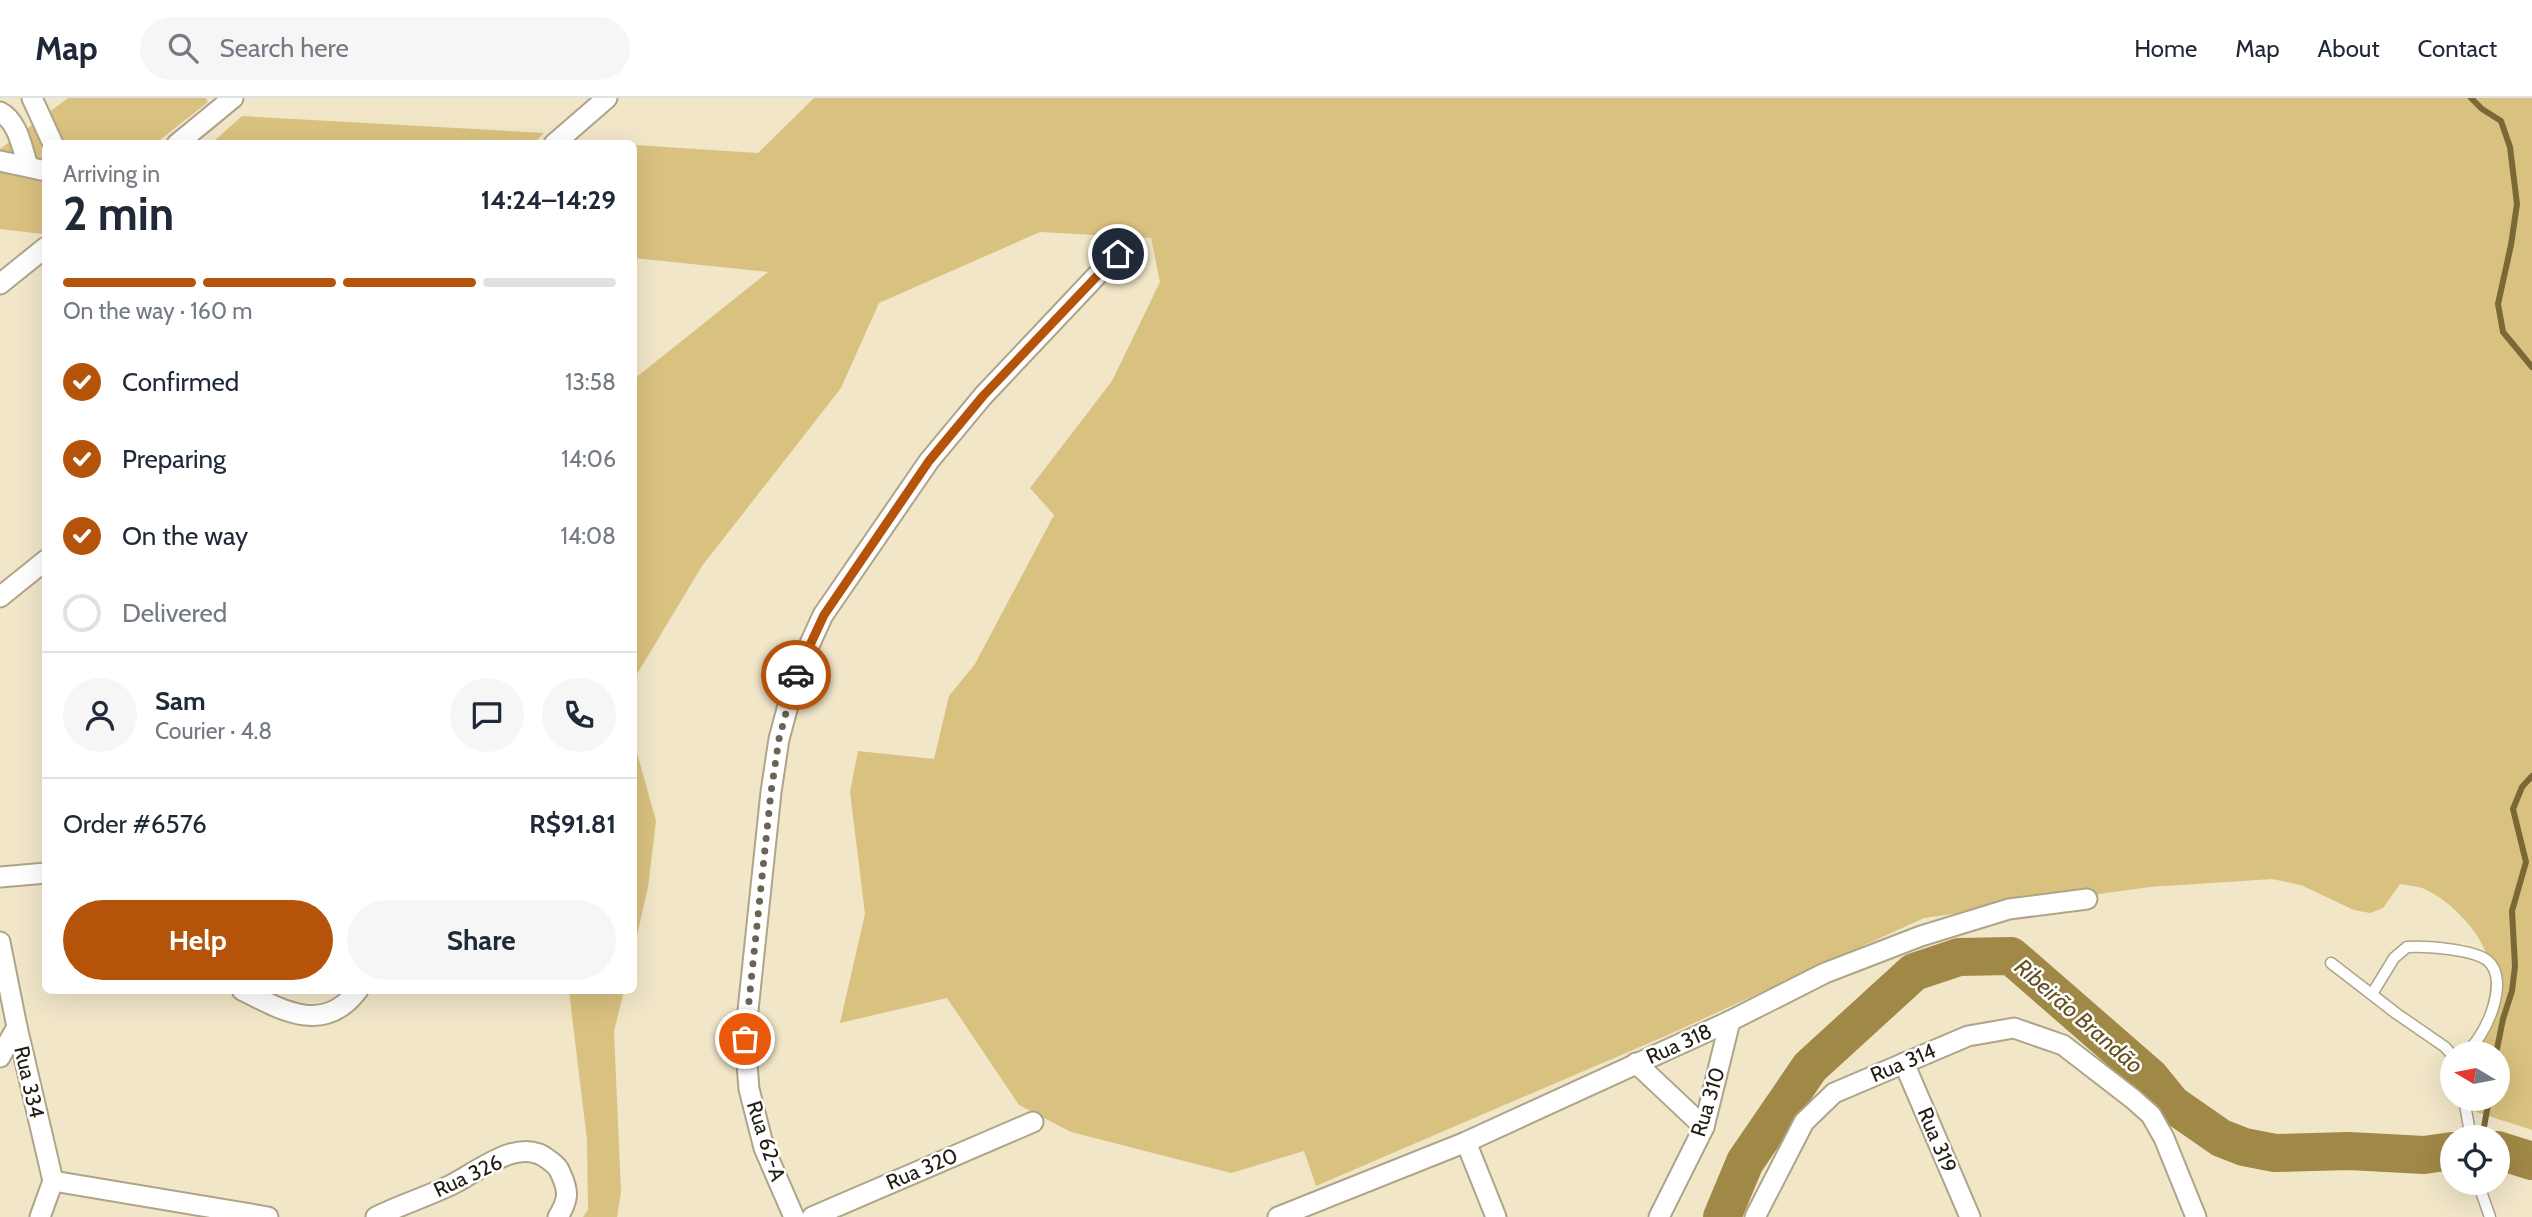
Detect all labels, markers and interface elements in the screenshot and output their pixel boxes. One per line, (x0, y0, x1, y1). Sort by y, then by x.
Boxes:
search box (140, 17, 630, 80)
text: Map (35, 28, 98, 68)
icon: search (164, 29, 202, 67)
text: Search here (220, 32, 349, 64)
text: Home (2134, 34, 2197, 63)
text: Map (2235, 34, 2280, 63)
text: About (2318, 34, 2380, 63)
text: Contact (2418, 34, 2497, 63)
text: Arriving in (63, 160, 160, 188)
text: 14:24–14:29 (481, 184, 616, 216)
text: 2 min (63, 186, 174, 242)
pin (1088, 224, 1148, 284)
icon: home (1099, 235, 1137, 273)
text: On the way · 160 m (63, 297, 252, 325)
icon: check (63, 363, 101, 401)
text: Confirmed (122, 366, 239, 398)
text: 13:58 (565, 368, 616, 396)
icon: check (63, 440, 101, 478)
text: Preparing (122, 443, 226, 475)
text: 14:06 (561, 445, 616, 473)
icon: check (63, 517, 101, 555)
text: On the way (122, 520, 248, 552)
text: 14:08 (560, 522, 616, 550)
text: Delivered (122, 597, 227, 629)
courier (761, 640, 831, 710)
icon: car (777, 656, 815, 694)
button: person (63, 678, 137, 752)
button: chat (450, 678, 524, 752)
button: phone (542, 678, 616, 752)
text: Sam (155, 685, 206, 717)
text: Courier · 4.8 (155, 717, 272, 745)
text: Order #6576 (63, 808, 207, 840)
text: R$91.81 (529, 808, 616, 840)
button: Help (63, 900, 333, 980)
button: Share (347, 900, 616, 980)
water label: Ribeirão Brandão (2009, 953, 2149, 1079)
pin (715, 1009, 775, 1069)
street label: Rua 318 (1642, 1018, 1715, 1069)
icon: bag (726, 1020, 764, 1058)
street label: Rua 314 (1866, 1038, 1939, 1087)
north arrow (2440, 1041, 2510, 1111)
map controls (2440, 1041, 2510, 1195)
street label: Rua 334 (9, 1043, 50, 1120)
street label: Rua 310 (1685, 1064, 1730, 1140)
street label: Rua 62-A (742, 1098, 791, 1184)
street label: Rua 319 (1913, 1103, 1962, 1176)
button: locate (2440, 1125, 2510, 1195)
street label: Rua 320 (882, 1142, 961, 1195)
street label: Rua 326 (430, 1149, 506, 1202)

